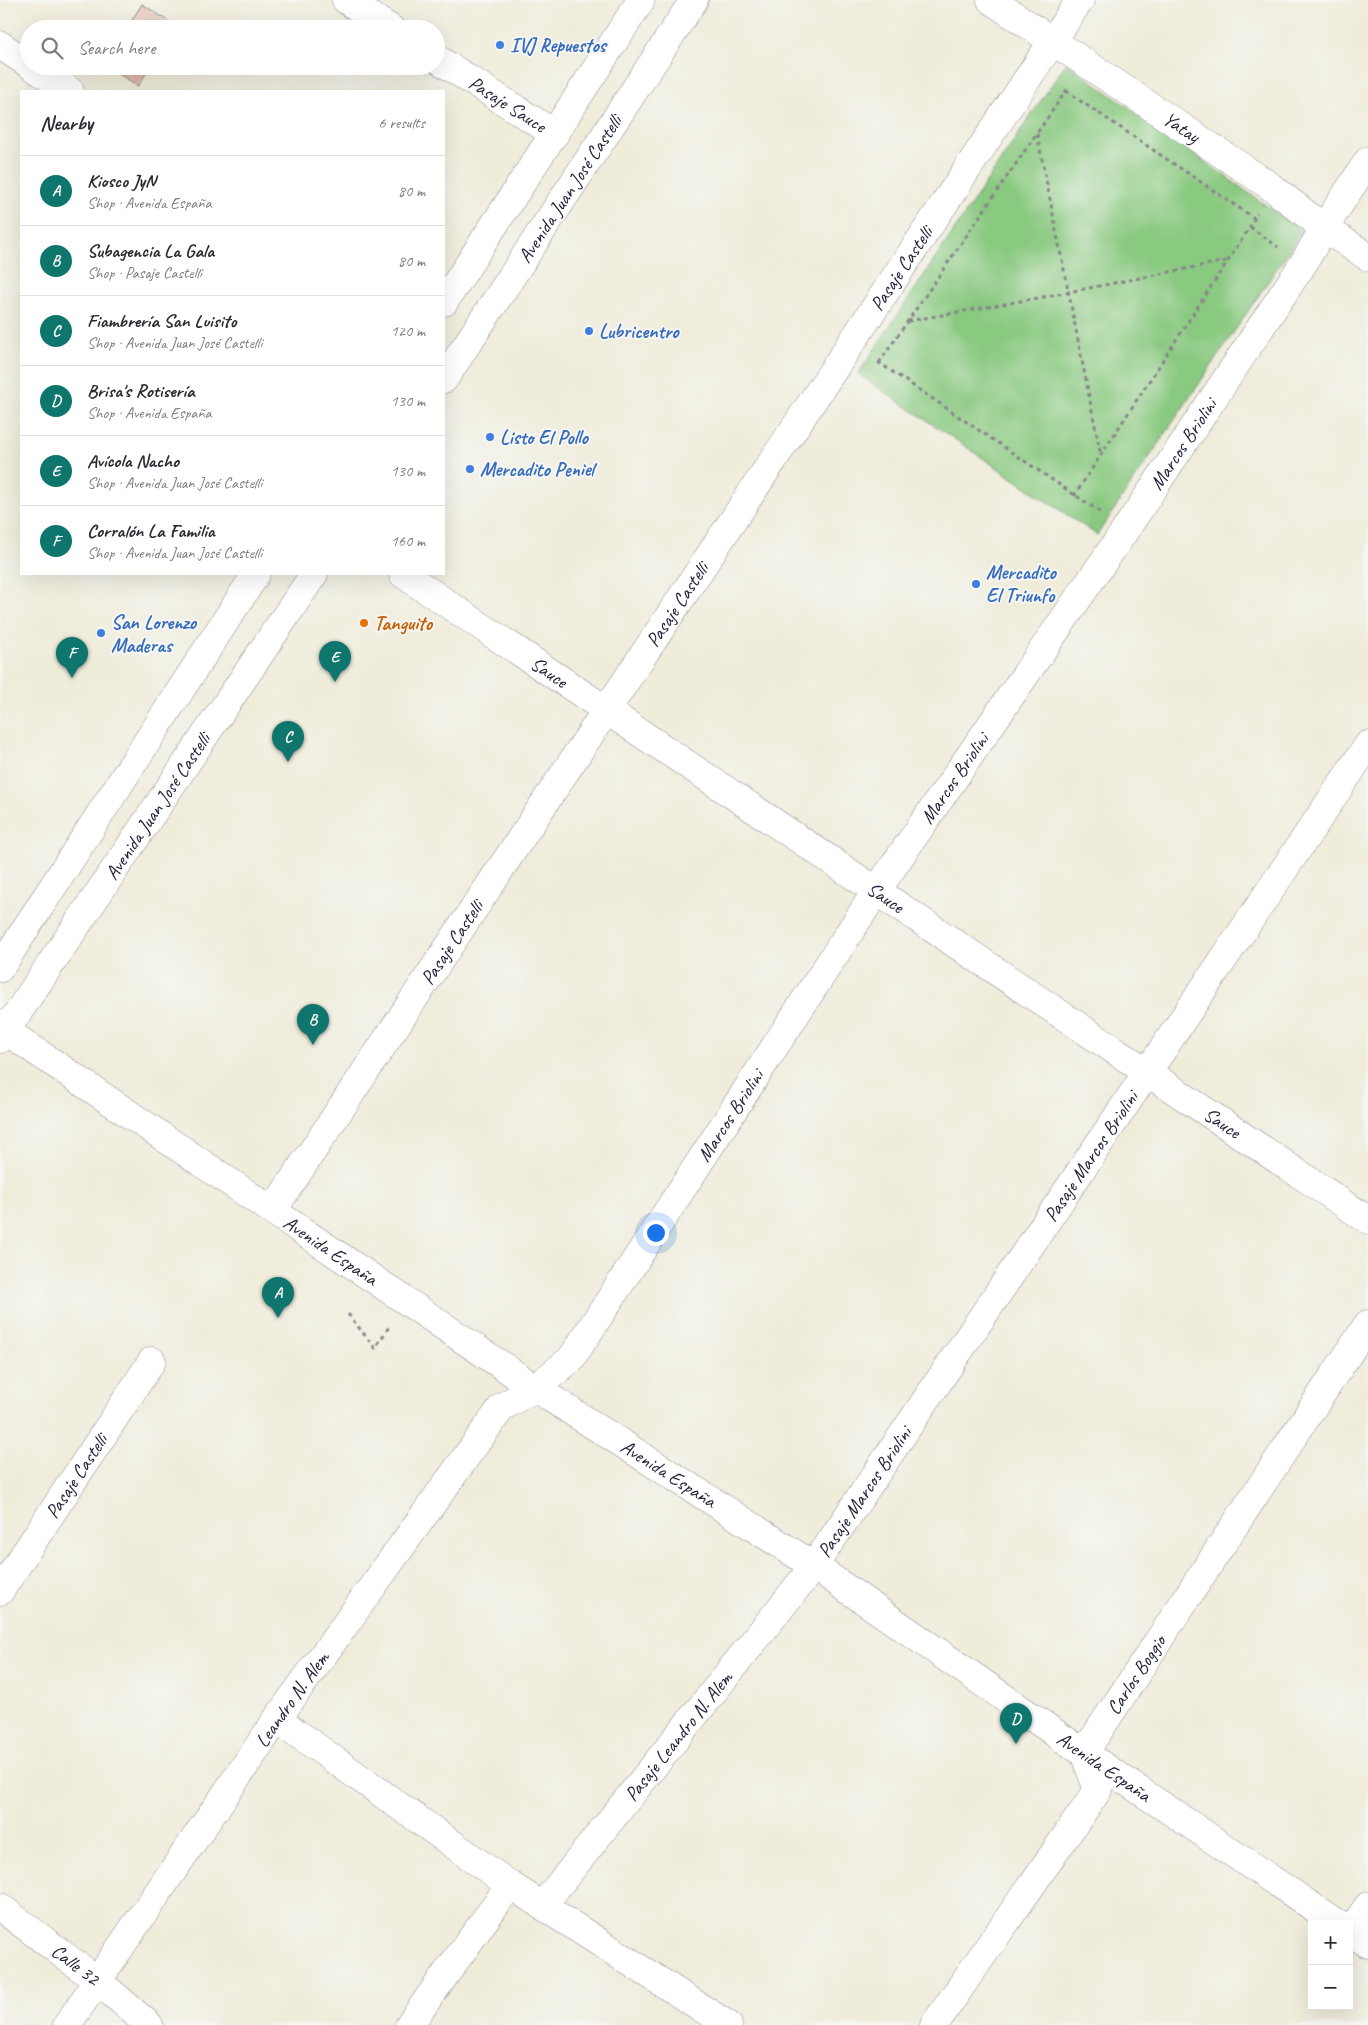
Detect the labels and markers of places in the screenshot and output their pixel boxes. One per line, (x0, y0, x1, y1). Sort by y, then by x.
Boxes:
place label: IVJ Repuestos (510, 33, 608, 58)
marker: IVJ Repuestos (494, 39, 506, 51)
place label: Lubricentro (599, 319, 680, 344)
marker: Lubricentro (583, 325, 595, 337)
place label: Listo El Pollo (500, 425, 590, 450)
marker: Listo El Pollo (484, 431, 496, 443)
place label: Mercadito Peniel (480, 457, 597, 482)
marker: Mercadito Peniel (464, 463, 476, 475)
place label: Mercadito El Triunfo (986, 560, 1057, 608)
marker: Mercadito El Triunfo (970, 578, 982, 590)
place label: San Lorenzo Maderas (111, 610, 198, 658)
place label: Tanguito (374, 611, 434, 636)
marker: Tanguito (358, 617, 370, 629)
marker: San Lorenzo Maderas (95, 627, 107, 639)
pin: F (56, 637, 88, 678)
pin: E (319, 641, 351, 682)
pin: C (272, 721, 304, 762)
pin: B (297, 1004, 329, 1045)
pin: A (262, 1277, 294, 1318)
pin: D (1000, 1703, 1032, 1744)

